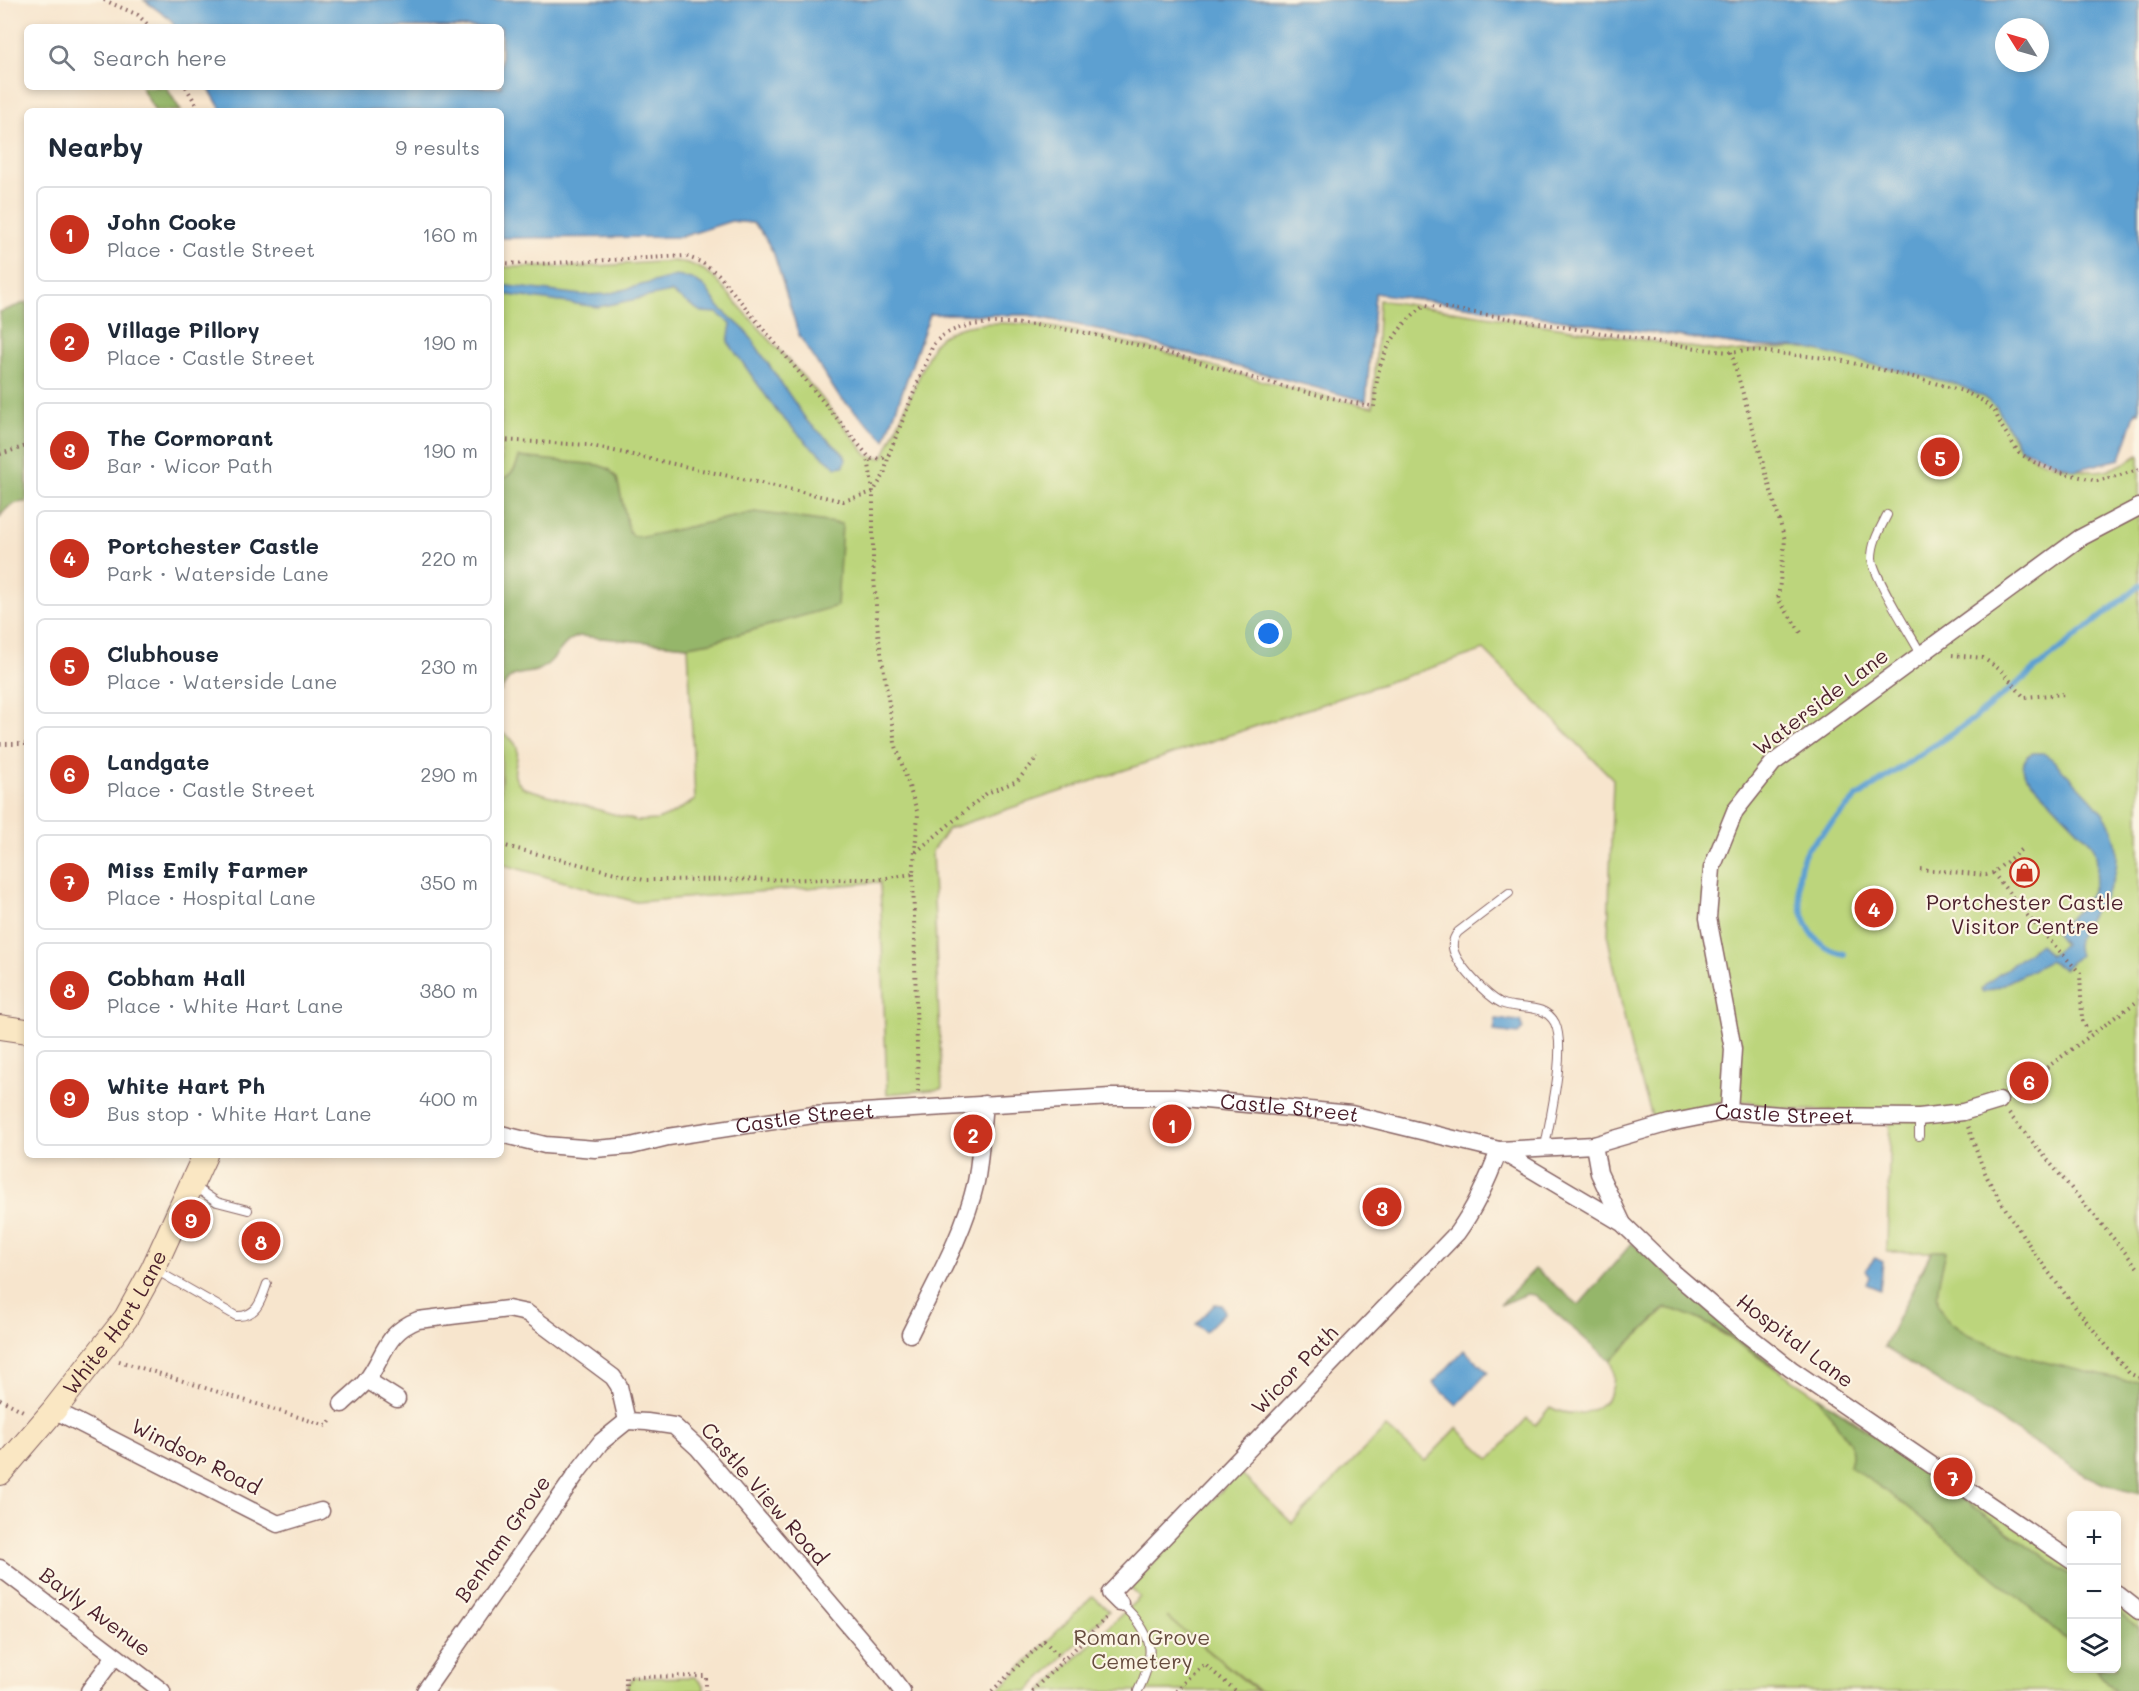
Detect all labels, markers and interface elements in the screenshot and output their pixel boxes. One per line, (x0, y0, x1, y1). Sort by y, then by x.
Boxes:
north arrow (1995, 18, 2049, 72)
search box (24, 24, 504, 90)
icon: search (45, 41, 78, 74)
text: Search here (93, 43, 227, 72)
text: Nearby (48, 130, 143, 164)
text: 9 results (395, 134, 480, 160)
text: John Cooke (107, 207, 236, 236)
text: 1 (65, 221, 74, 247)
text: 160 m (422, 221, 478, 247)
text: Place · Castle Street (107, 236, 315, 262)
text: Village Pillory (107, 315, 260, 344)
text: 2 (64, 329, 75, 355)
text: 190 m (423, 329, 478, 355)
text: Place · Castle Street (107, 344, 315, 370)
text: The Cormorant (107, 423, 273, 452)
pin: 5 (1920, 434, 1960, 480)
text: 3 (64, 437, 76, 463)
text: 190 m (423, 437, 478, 463)
text: Bar · Wicor Path (107, 452, 272, 478)
text: Portchester Castle (107, 531, 319, 560)
text: 4 (63, 545, 76, 571)
text: 220 m (421, 545, 478, 571)
text: Park · Waterside Lane (107, 560, 329, 586)
your location (1254, 619, 1283, 648)
text: Clubhouse (107, 639, 219, 668)
street label: Waterside Lane (1747, 641, 1893, 761)
text: 5 (64, 653, 75, 679)
text: 230 m (420, 653, 478, 679)
text: Place · Waterside Lane (107, 668, 337, 694)
text: Landgate (107, 747, 209, 776)
text: 6 (63, 761, 76, 787)
text: 290 m (420, 761, 478, 787)
text: Place · Castle Street (107, 776, 315, 802)
text: Miss Emily Farmer (107, 855, 308, 884)
shop icon: Portchester Castle Visitor Centre (2009, 856, 2041, 888)
text: 7 (64, 869, 75, 895)
text: 350 m (420, 869, 478, 895)
text: Place · Hospital Lane (107, 884, 316, 910)
pin: 4 (1854, 886, 1894, 930)
place label: Portchester Castle Visitor Centre (1926, 888, 2124, 939)
text: Cobham Hall (107, 963, 245, 992)
text: 8 (63, 977, 76, 1003)
text: 380 m (420, 977, 478, 1003)
text: Place · White Hart Lane (107, 992, 343, 1018)
pin: 6 (2010, 1058, 2048, 1104)
text: White Hart Ph (107, 1071, 265, 1100)
text: 9 (63, 1085, 76, 1111)
text: 400 m (419, 1085, 478, 1111)
street label: Castle Street (1219, 1087, 1362, 1128)
street label: Castle Street (734, 1096, 875, 1139)
street label: Castle Street (1712, 1096, 1854, 1128)
text: Bus stop · White Hart Lane (107, 1100, 372, 1126)
pin: 1 (1152, 1102, 1192, 1146)
pin: 2 (954, 1112, 992, 1156)
pin: 3 (1362, 1184, 1402, 1230)
pin: 9 (172, 1196, 210, 1242)
pin: 8 (242, 1218, 280, 1264)
street label: White Hart Lane (56, 1246, 172, 1400)
street label: Hospital Lane (1732, 1287, 1860, 1393)
street label: Wicor Path (1245, 1319, 1343, 1419)
street label: Windsor Road (127, 1411, 266, 1500)
street label: Castle View Road (696, 1416, 835, 1570)
pin: 7 (1934, 1454, 1972, 1500)
street label: Benham Grove (448, 1469, 555, 1607)
map controls (2067, 1511, 2121, 1673)
button: + (2067, 1511, 2121, 1565)
street label: Bayly Avenue (35, 1560, 157, 1662)
button: − (2067, 1565, 2121, 1619)
button: layers (2067, 1619, 2121, 1673)
park label: Roman Grove Cemetery (1074, 1623, 1210, 1674)

